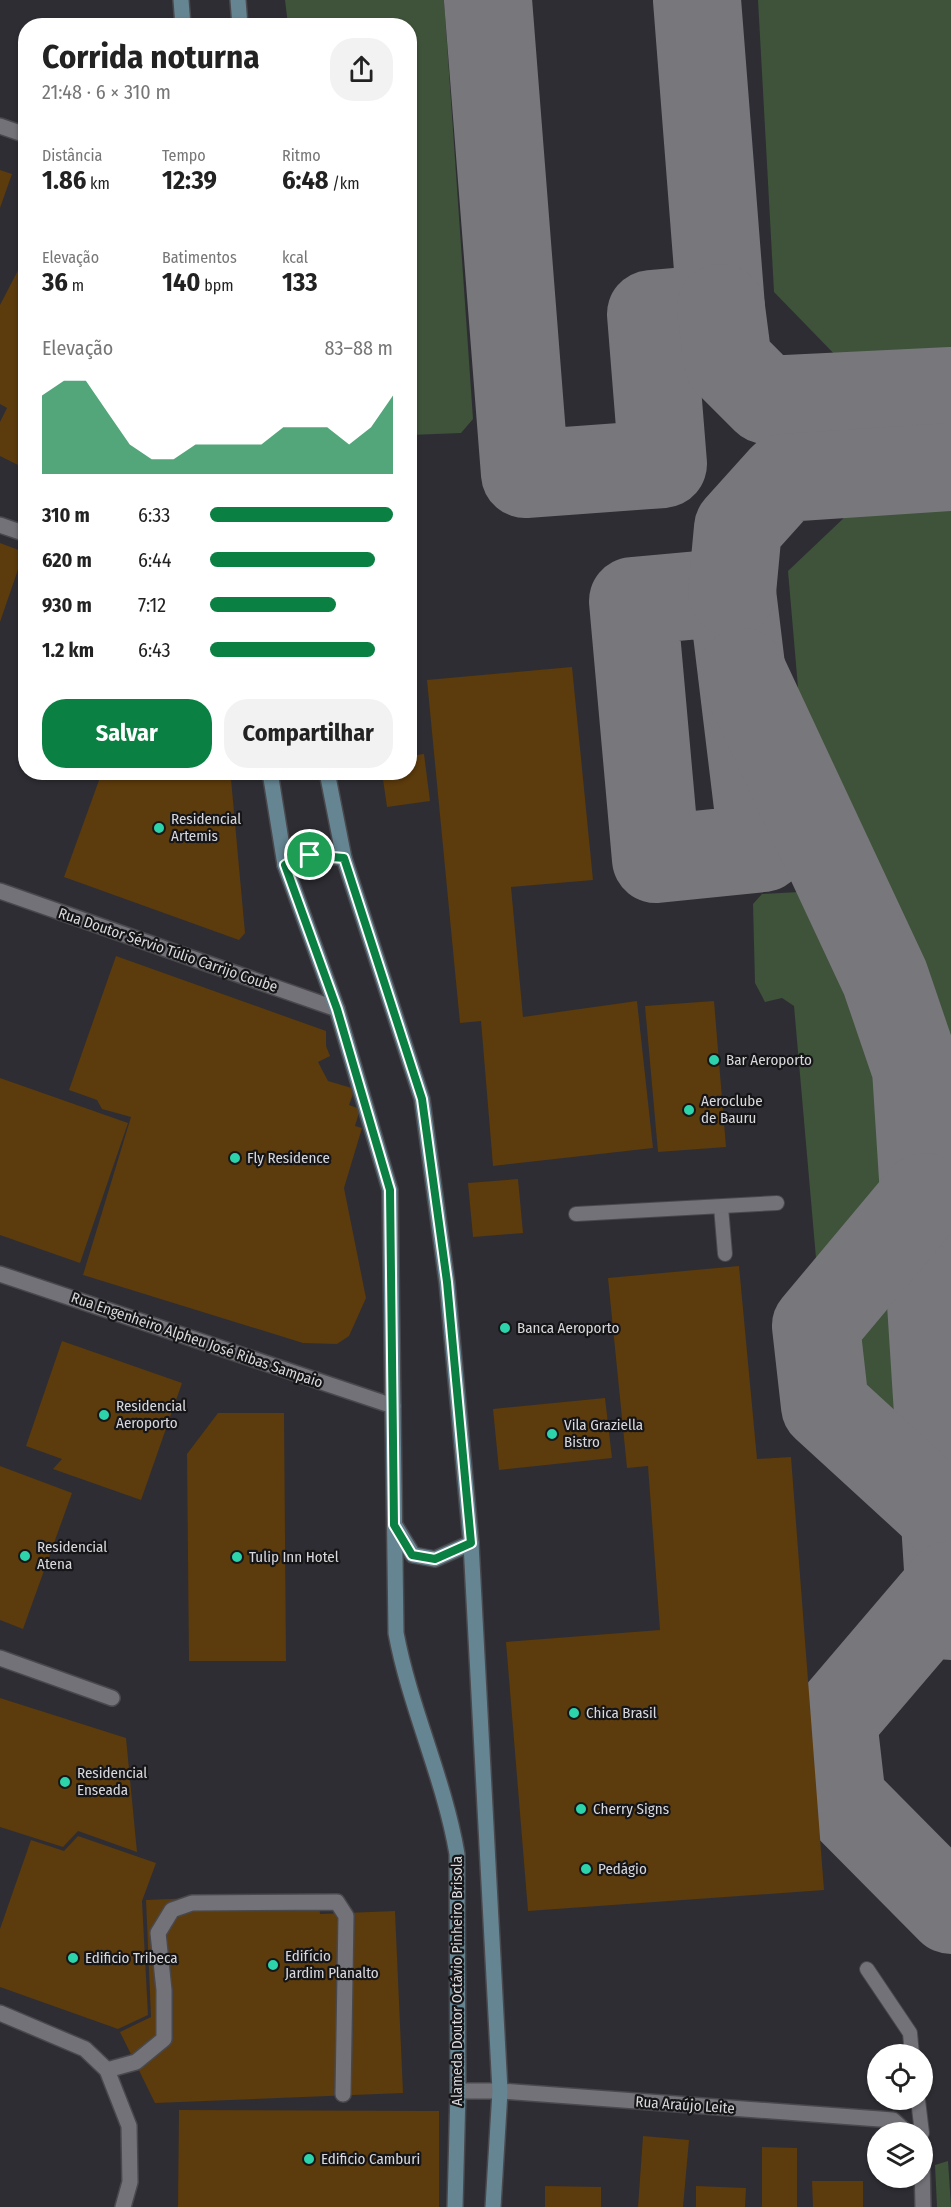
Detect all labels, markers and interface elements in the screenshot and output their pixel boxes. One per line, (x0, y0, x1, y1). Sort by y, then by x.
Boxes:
text: Corrida noturna (42, 37, 260, 77)
button: share (330, 38, 393, 101)
text: 21:48 · 6 × 310 m (42, 80, 171, 104)
text: Distância (42, 146, 102, 165)
text: Tempo (162, 146, 206, 165)
text: Ritmo (282, 146, 321, 165)
text: 1.86 (42, 165, 86, 196)
text: 12:39 (162, 165, 217, 196)
text: 6:48 (282, 165, 329, 196)
text: km (86, 174, 110, 193)
text: /km (329, 174, 360, 193)
text: Elevação (42, 248, 99, 267)
text: Batimentos (162, 248, 237, 267)
text: kcal (282, 248, 308, 267)
text: 36 (42, 267, 68, 298)
text: 140 (162, 267, 201, 298)
text: 133 (282, 267, 318, 298)
text: m (68, 276, 84, 295)
text: bpm (201, 276, 234, 295)
text: Elevação (42, 336, 113, 360)
text: 83–88 m (324, 336, 393, 360)
text: 310 m (42, 503, 90, 527)
text: 6:33 (138, 503, 170, 527)
text: 620 m (42, 548, 92, 572)
text: 6:44 (138, 548, 171, 572)
text: 930 m (42, 593, 92, 617)
text: 7:12 (138, 593, 166, 617)
text: 1.2 km (42, 638, 94, 662)
text: 6:43 (138, 638, 170, 662)
button: Salvar (42, 699, 212, 768)
button: Compartilhar (224, 699, 393, 768)
place label: Residencial Artemis (171, 810, 241, 845)
marker: Residencial Artemis (152, 821, 166, 835)
pin (284, 829, 335, 880)
icon: arrive (293, 838, 326, 871)
street label: Rua Doutor Sérvio Túlio Carrijo Coube (56, 904, 280, 996)
place label: Bar Aeroporto (726, 1051, 812, 1069)
marker: Bar Aeroporto (707, 1053, 721, 1067)
place label: Aeroclube de Bauru (701, 1092, 763, 1127)
marker: Aeroclube de Bauru (682, 1103, 696, 1117)
place label: Fly Residence (247, 1149, 330, 1167)
marker: Fly Residence (228, 1151, 242, 1165)
street label: Rua Engenheiro Alpheu José Ribas Sampaio (69, 1288, 325, 1392)
place label: Banca Aeroporto (517, 1319, 619, 1337)
marker: Banca Aeroporto (498, 1321, 512, 1335)
place label: Residencial Aeroporto (116, 1397, 186, 1432)
marker: Residencial Aeroporto (97, 1408, 111, 1422)
place label: Vila Graziella Bistro (564, 1416, 643, 1451)
marker: Vila Graziella Bistro (545, 1427, 559, 1441)
place label: Residencial Atena (37, 1538, 107, 1573)
place label: Tulip Inn Hotel (249, 1548, 339, 1566)
marker: Residencial Atena (18, 1549, 32, 1563)
marker: Tulip Inn Hotel (230, 1550, 244, 1564)
place label: Chica Brasil (586, 1704, 657, 1722)
marker: Chica Brasil (567, 1706, 581, 1720)
place label: Residencial Enseada (77, 1764, 147, 1799)
marker: Residencial Enseada (58, 1775, 72, 1789)
place label: Cherry Signs (593, 1800, 669, 1818)
marker: Cherry Signs (574, 1802, 588, 1816)
street label: Alameda Doutor Octávio Pinheiro Brisola (448, 1856, 466, 2106)
place label: Pedágio (598, 1860, 647, 1878)
marker: Pedágio (579, 1862, 593, 1876)
place label: Edifício Jardim Planalto (285, 1947, 379, 1982)
place label: Edificio Tribeca (85, 1949, 178, 1967)
marker: Edificio Tribeca (66, 1951, 80, 1965)
marker: Edifício Jardim Planalto (266, 1958, 280, 1972)
map controls (867, 2044, 933, 2188)
button: locate (867, 2044, 933, 2110)
street label: Rua Araújo Leite (635, 2093, 735, 2117)
button: layers (867, 2122, 933, 2188)
place label: Edificio Camburi (321, 2150, 420, 2168)
marker: Edificio Camburi (302, 2152, 316, 2166)

